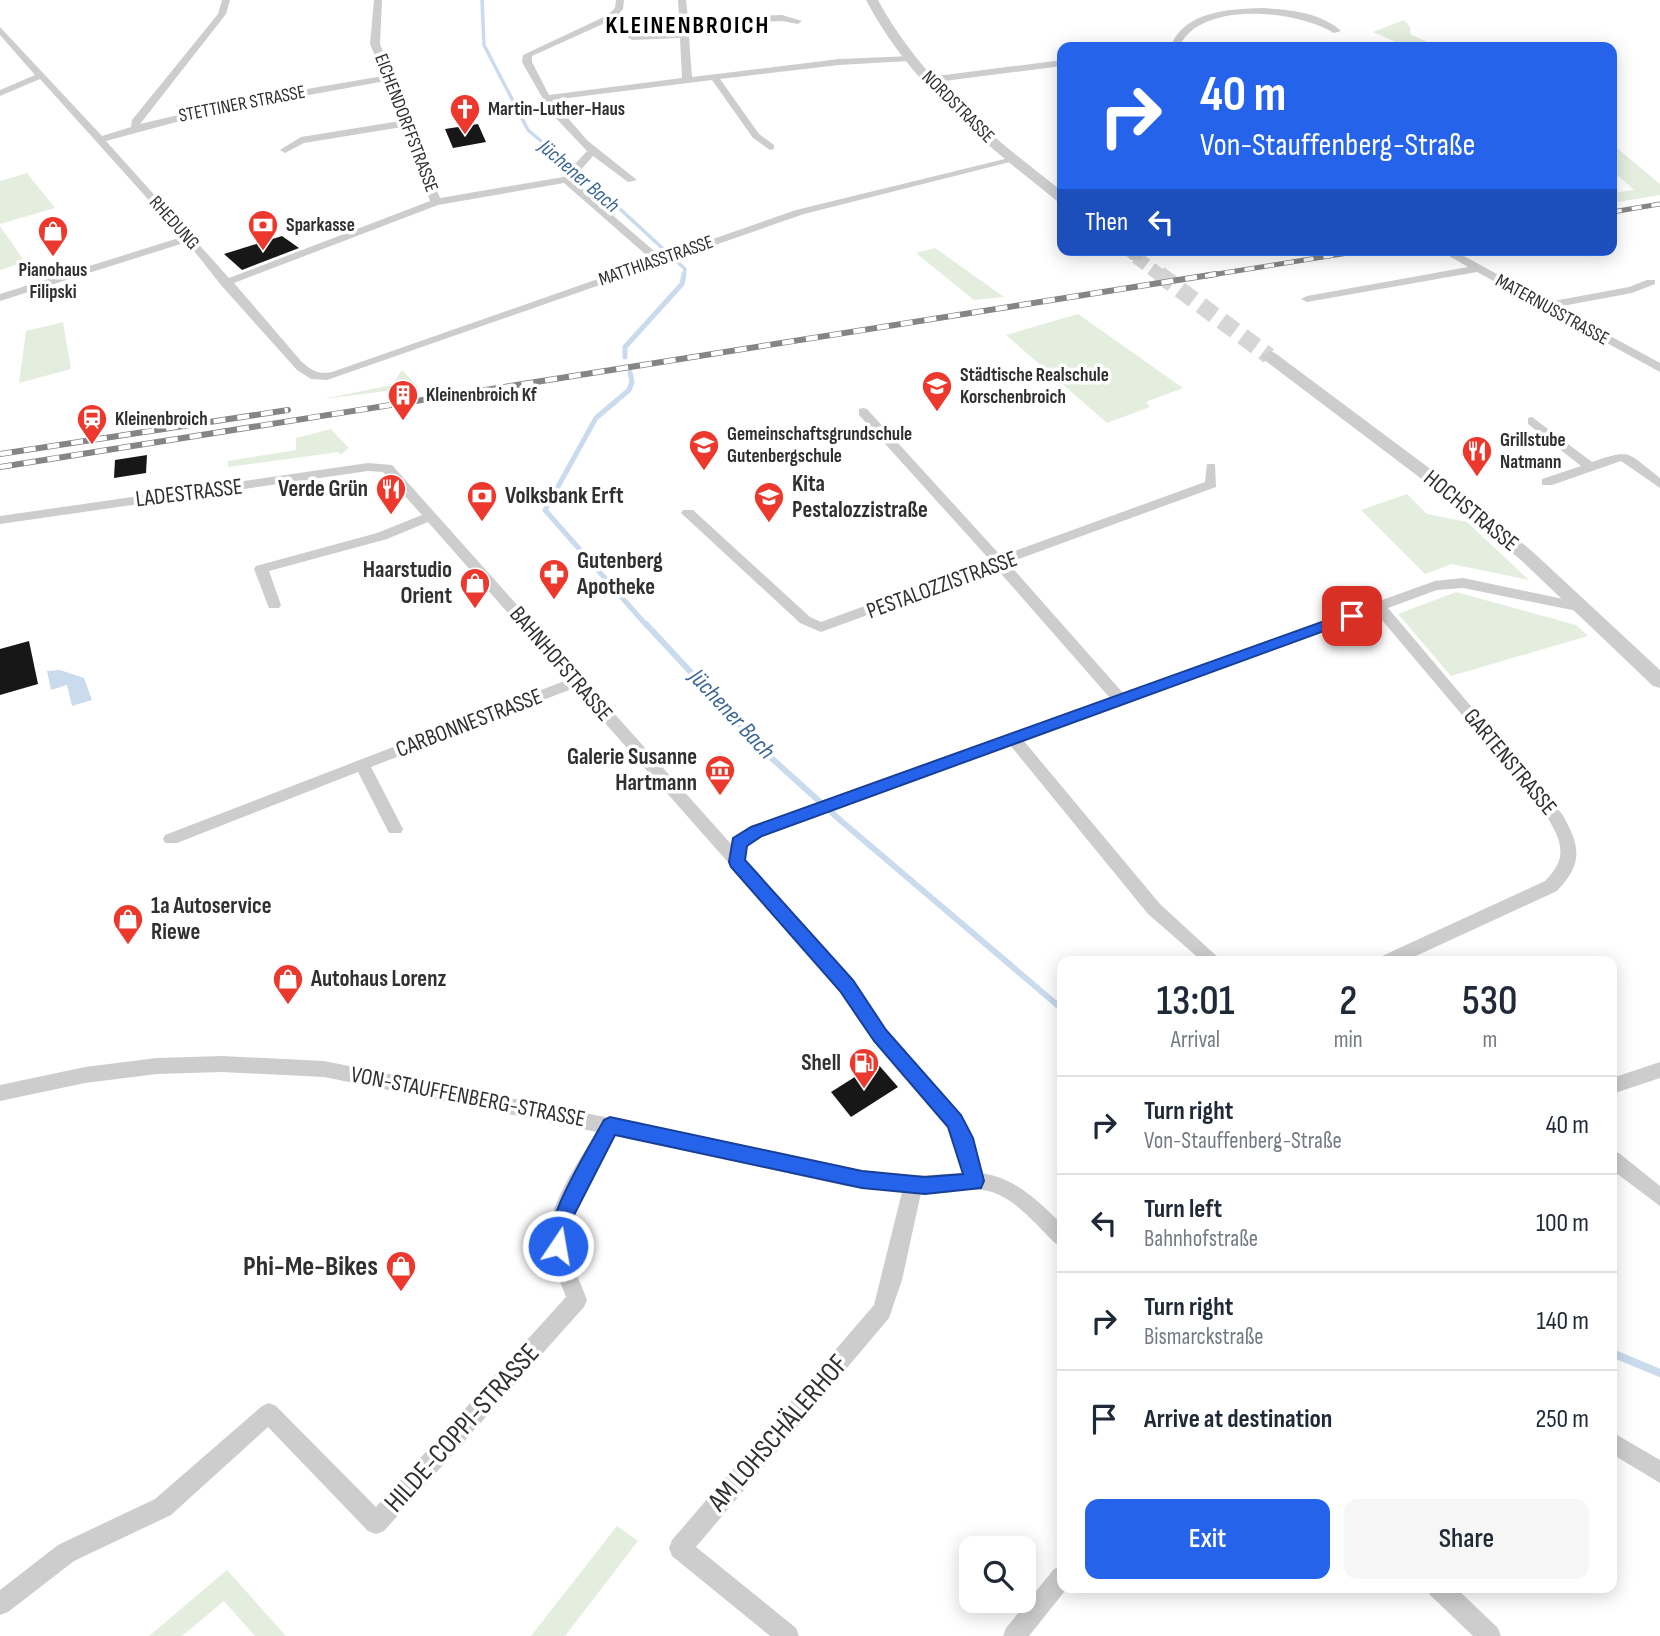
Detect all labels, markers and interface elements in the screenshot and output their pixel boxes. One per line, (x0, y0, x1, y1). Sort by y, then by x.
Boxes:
district label: KLEINENBROICH (606, 11, 770, 40)
street label: EICHENDORFFSTRASSE (369, 51, 443, 195)
street label: NORDSTRASSE (917, 66, 999, 148)
text: 40 m (1200, 66, 1286, 125)
icon: right (1085, 70, 1176, 161)
street label: STETTINER STRASSE (177, 80, 307, 128)
church icon: Martin-Luther-Haus (448, 92, 482, 136)
place label: Martin-Luther-Haus (488, 98, 625, 121)
text: Von-Stauffenberg-Straße (1200, 126, 1475, 165)
water label: Jüchener Bach (532, 133, 625, 218)
street label: RHEDUNG (144, 191, 204, 255)
icon: left (1142, 203, 1180, 241)
text: Then (1085, 207, 1128, 238)
bank icon: Sparkasse (246, 208, 280, 252)
shop icon: Pianohaus Filipski (36, 214, 70, 258)
place label: Sparkasse (286, 214, 355, 237)
street label: MATTHIASSTRASSE (596, 231, 716, 291)
place label: Pianohaus Filipski (19, 259, 87, 304)
street label: MATERNUSSTRASSE (1491, 269, 1613, 351)
place label: Städtische Realschule Korschenbroich (960, 364, 1109, 409)
school or university icon: Städtische Realschule Korschenbroich (920, 369, 954, 413)
building icon: Kleinenbroich Kf (386, 378, 420, 422)
place label: Kleinenbroich Kf (426, 384, 538, 407)
station icon: Kleinenbroich (75, 402, 109, 446)
place label: Kleinenbroich (115, 408, 208, 431)
place label: Gemeinschaftsgrundschule Gutenbergschule (727, 423, 912, 468)
school or university icon: Gemeinschaftsgrundschule Gutenbergschule (687, 428, 721, 472)
place label: Grillstube Natmann (1500, 429, 1566, 474)
restaurant icon: Grillstube Natmann (1460, 434, 1494, 478)
street label: HOCHSTRASSE (1418, 464, 1524, 558)
place label: Kita Pestalozzistraße (792, 470, 928, 524)
restaurant icon: Verde Grün (374, 472, 408, 516)
street label: LADESTRASSE (134, 473, 244, 513)
place label: Verde Grün (278, 475, 368, 503)
bank icon: Volksbank Erft (465, 479, 499, 523)
school or university icon: Kita Pestalozzistraße (752, 480, 786, 524)
place label: Volksbank Erft (505, 482, 624, 510)
street label: PESTALOZZISTRASSE (863, 545, 1021, 625)
place label: Gutenberg Apotheke (576, 547, 663, 601)
place label: Haarstudio Orient (363, 556, 452, 610)
pharmacy icon: Gutenberg Apotheke (537, 557, 571, 601)
shop icon: Haarstudio Orient (458, 566, 492, 610)
pin (1322, 586, 1382, 646)
icon: arrive (1333, 597, 1371, 635)
street label: BAHNHOFSTRASSE (503, 601, 619, 727)
water label: Jüchener Bach (681, 661, 781, 765)
street label: CARBONNESTRASSE (392, 682, 546, 764)
street label: GARTENSTRASSE (1457, 703, 1563, 821)
place label: Galerie Susanne Hartmann (567, 743, 697, 797)
museum icon: Galerie Susanne Hartmann (703, 753, 737, 797)
place label: 1a Autoservice Riewe (151, 892, 271, 946)
shop icon: 1a Autoservice Riewe (111, 902, 145, 946)
shop icon: Autohaus Lorenz (271, 962, 305, 1006)
place label: Autohaus Lorenz (310, 965, 446, 993)
text: 13:01 (1156, 976, 1234, 1027)
text: 2 (1339, 976, 1357, 1027)
text: 530 (1462, 976, 1518, 1027)
text: Arrival (1171, 1026, 1220, 1054)
text: min (1334, 1026, 1363, 1054)
text: m (1482, 1026, 1497, 1054)
fuel station icon: Shell (847, 1046, 881, 1090)
place label: Shell (801, 1049, 841, 1077)
street label: VON-STAUFFENBERG-STRASSE (348, 1061, 588, 1133)
text: Turn right (1144, 1096, 1233, 1127)
icon: right (1085, 1106, 1123, 1144)
text: 40 m (1546, 1110, 1589, 1141)
text: Von-Stauffenberg-Straße (1144, 1127, 1342, 1155)
text: Turn left (1144, 1194, 1222, 1225)
icon: left (1085, 1204, 1123, 1242)
text: 100 m (1536, 1208, 1589, 1239)
position arrow (521, 1209, 595, 1283)
text: Bahnhofstraße (1144, 1225, 1258, 1253)
shop icon: Phi-Me-Bikes (384, 1249, 418, 1293)
place label: Phi-Me-Bikes (243, 1250, 378, 1283)
text: Turn right (1144, 1292, 1233, 1323)
icon: right (1085, 1302, 1123, 1340)
text: 140 m (1537, 1306, 1589, 1337)
text: Bismarckstraße (1144, 1323, 1264, 1351)
street label: HILDE-COPPI-STRASSE (378, 1337, 546, 1519)
street label: AM LOHSCHÄLERHOF (700, 1348, 855, 1519)
icon: arrive (1085, 1400, 1123, 1438)
text: Arrive at destination (1144, 1404, 1332, 1435)
text: 250 m (1535, 1404, 1589, 1435)
button: Exit (1085, 1499, 1330, 1579)
button: Share (1344, 1499, 1589, 1579)
map controls (959, 1536, 1036, 1613)
button: search (959, 1536, 1036, 1613)

